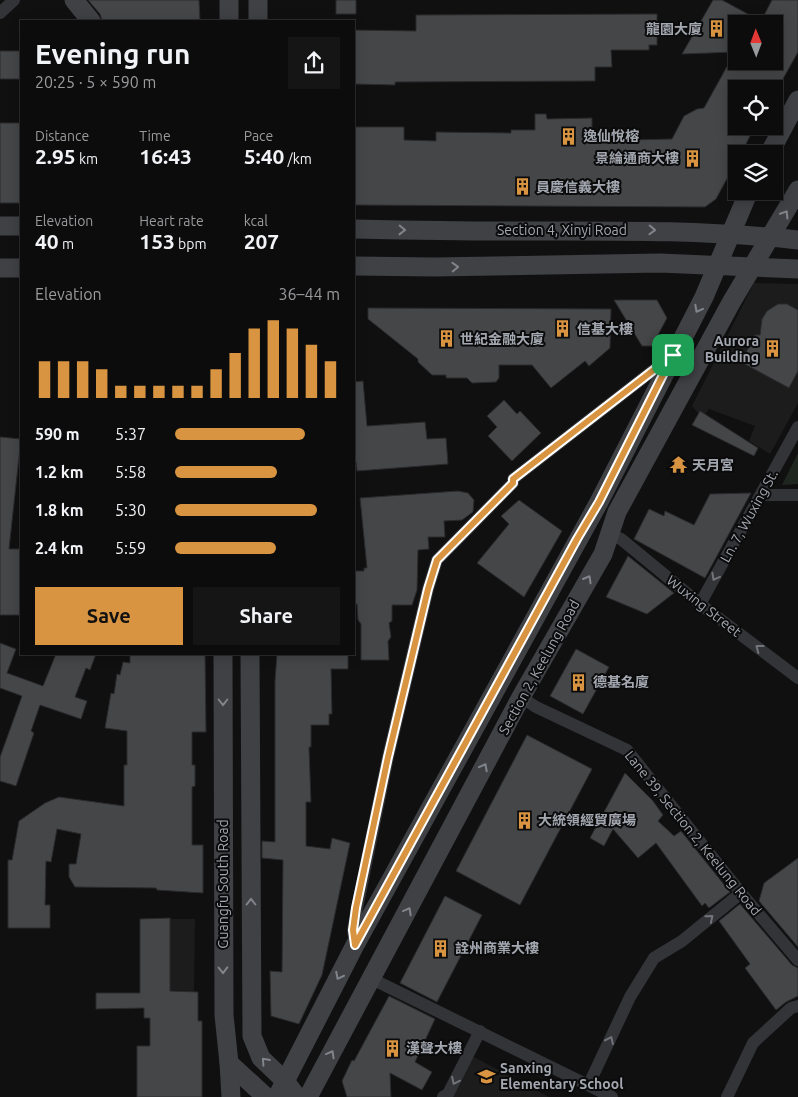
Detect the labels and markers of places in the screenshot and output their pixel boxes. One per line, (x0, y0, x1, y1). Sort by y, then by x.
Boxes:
building icon: 龍園大廈 (706, 19, 726, 39)
place label: 龍園大廈 (646, 21, 702, 37)
building icon: 逸仙悅榕 (559, 126, 579, 146)
place label: 逸仙悅榕 (583, 128, 640, 144)
building icon: 景綸通商大樓 (683, 148, 703, 168)
place label: 景綸通商大樓 (595, 150, 679, 166)
building icon: 員慶信義大樓 (512, 177, 532, 197)
place label: 員慶信義大樓 (536, 179, 620, 195)
building icon: 信基大樓 (553, 319, 573, 339)
place label: 信基大樓 (577, 321, 633, 337)
building icon: 世紀金融大廈 (436, 329, 456, 349)
place label: 世紀金融大廈 (460, 331, 544, 347)
place label: Aurora Building (705, 333, 759, 365)
pin (652, 334, 694, 376)
building icon: Aurora Building (763, 339, 783, 359)
temple icon: 天月宮 (668, 455, 688, 475)
place label: 天月宮 (692, 457, 734, 473)
building icon: 德基名廈 (569, 672, 589, 692)
place label: 德基名廈 (593, 674, 649, 690)
building icon: 大統領經貿廣場 (514, 810, 534, 830)
place label: 大統領經貿廣場 (538, 812, 636, 828)
building icon: 詮州商業大樓 (431, 938, 451, 958)
place label: 詮州商業大樓 (455, 940, 539, 956)
building icon: 漢聲大樓 (382, 1038, 402, 1058)
place label: 漢聲大樓 (406, 1040, 462, 1056)
place label: Sanxing Elementary School (500, 1060, 623, 1092)
school or university icon: Sanxing Elementary School (476, 1066, 496, 1086)

